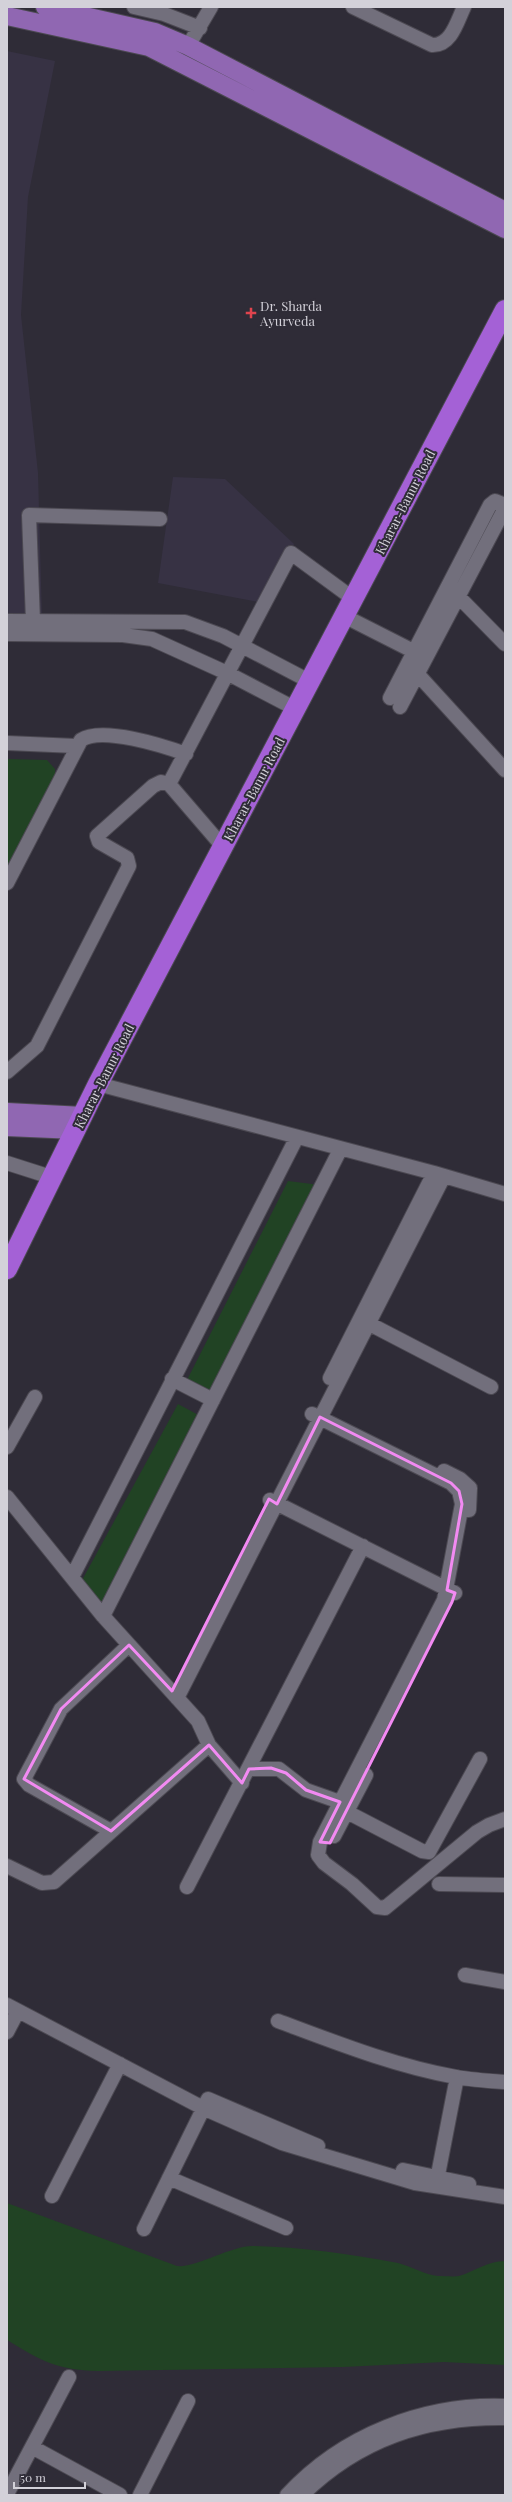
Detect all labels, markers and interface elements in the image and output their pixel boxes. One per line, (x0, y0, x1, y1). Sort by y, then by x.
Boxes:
place label: Dr. Sharda Ayurveda (259, 297, 322, 329)
marker: Dr. Sharda Ayurveda (245, 307, 257, 319)
street label: Kharar-Banur Road (371, 446, 438, 557)
street label: Kharar-Banur Road (219, 734, 288, 844)
street label: Kharar-Banur Road (70, 1020, 137, 1131)
scale bar (14, 2464, 85, 2490)
text: 50 m (20, 2469, 46, 2485)

